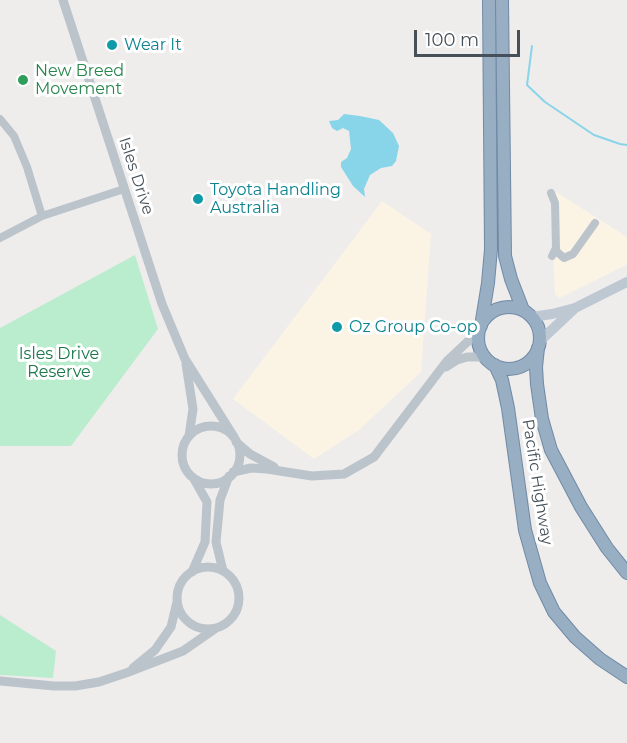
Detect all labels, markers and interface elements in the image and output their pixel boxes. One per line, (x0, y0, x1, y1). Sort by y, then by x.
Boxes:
scale bar (417, 18, 524, 56)
text: 100 m (425, 29, 479, 51)
place label: Wear It (124, 35, 182, 55)
marker: Wear It (105, 38, 119, 52)
place label: New Breed Movement (35, 61, 124, 99)
marker: New Breed Movement (16, 73, 30, 87)
street label: Isles Drive (114, 135, 158, 217)
place label: Toyota Handling Australia (210, 180, 341, 218)
marker: Toyota Handling Australia (191, 192, 205, 206)
place label: Oz Group Co-op (349, 317, 478, 337)
marker: Oz Group Co-op (330, 320, 344, 334)
park label: Isles Drive Reserve (19, 344, 99, 382)
street label: Pacific Highway (518, 418, 556, 546)

